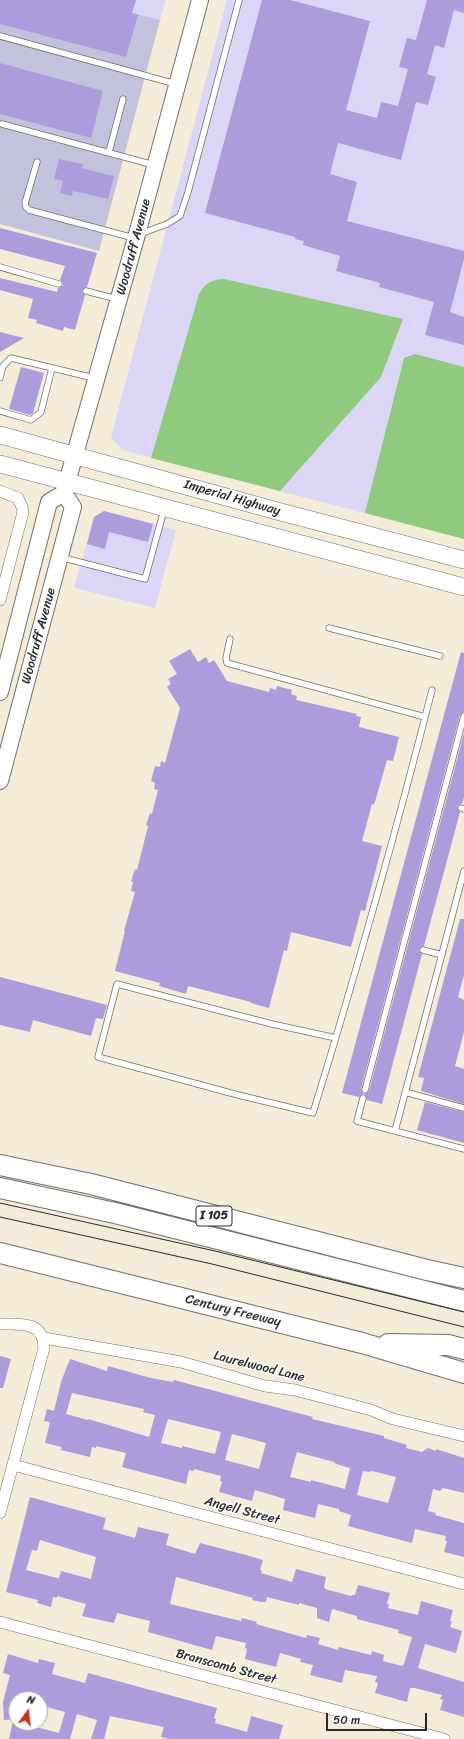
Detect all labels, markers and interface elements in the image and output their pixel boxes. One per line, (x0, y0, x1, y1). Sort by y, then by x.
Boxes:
street label: Woodruff Avenue (114, 197, 154, 297)
street label: Imperial Highway (182, 477, 282, 519)
street label: Woodruff Avenue (19, 586, 59, 686)
road number: I 105 (196, 1206, 232, 1226)
street label: Century Freeway (184, 1292, 282, 1330)
street label: Laurelwood Lane (212, 1348, 306, 1386)
street label: Angell Street (203, 1493, 281, 1529)
street label: Branscomb Street (174, 1646, 278, 1688)
text: N (25, 1690, 37, 1710)
north arrow (8, 1691, 48, 1731)
scale bar (328, 1705, 429, 1731)
text: 50 m (333, 1709, 360, 1731)

